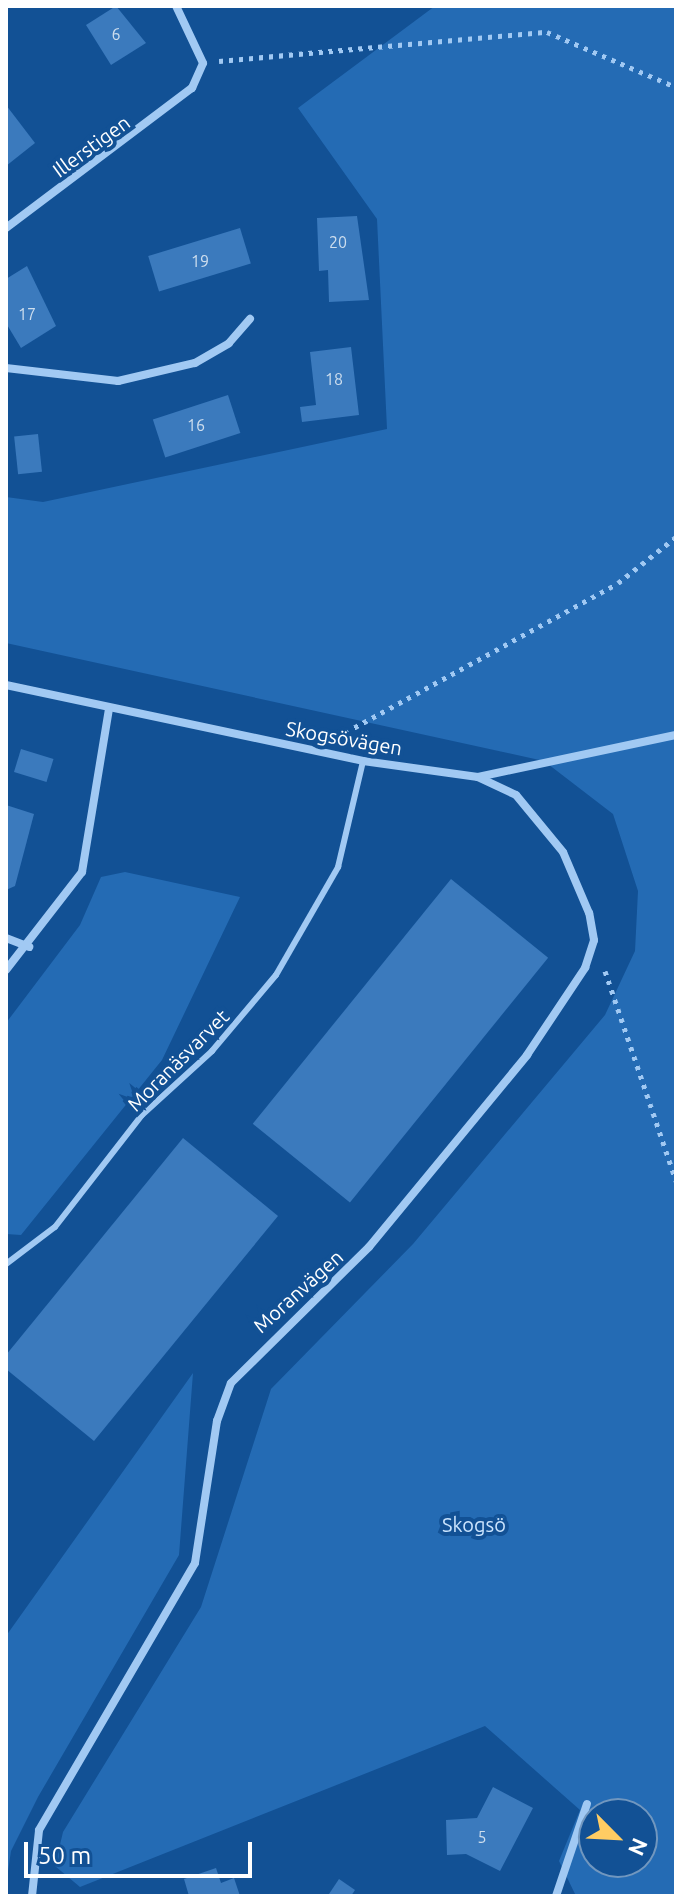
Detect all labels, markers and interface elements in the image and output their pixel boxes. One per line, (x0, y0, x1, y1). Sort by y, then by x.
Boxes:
house number: 6 (111, 24, 121, 44)
street label: Illerstigen (48, 110, 134, 182)
house number: 20 (329, 232, 347, 252)
house number: 19 (191, 251, 209, 271)
house number: 17 (18, 304, 36, 324)
house number: 18 (325, 369, 343, 389)
house number: 16 (187, 415, 205, 435)
street label: Skogsövägen (284, 716, 404, 760)
street label: Moranäsvarvet (122, 1004, 234, 1116)
street label: Moranvägen (248, 1245, 348, 1337)
park label: Skogsö (442, 1512, 506, 1536)
north arrow (578, 1798, 658, 1878)
scale bar (28, 1826, 256, 1876)
house number: 5 (477, 1827, 487, 1847)
text: N (624, 1835, 653, 1860)
text: 50 m (38, 1842, 91, 1869)

